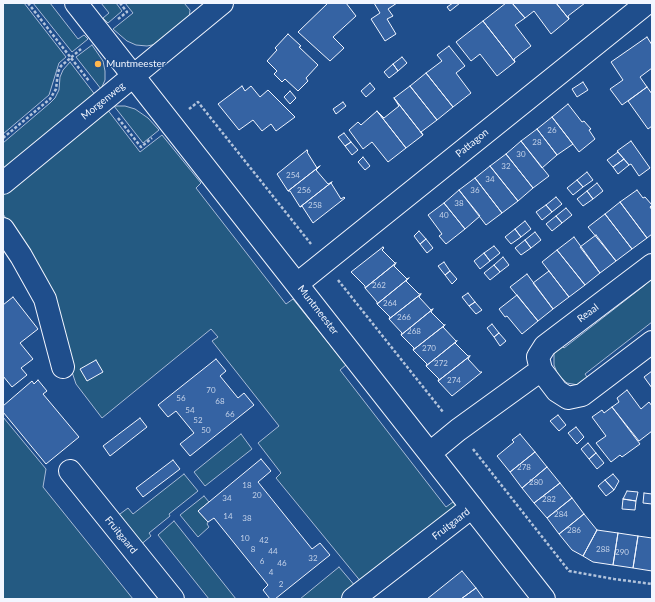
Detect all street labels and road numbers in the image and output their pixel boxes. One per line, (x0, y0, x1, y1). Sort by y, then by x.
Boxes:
street label: Morgenweg (79, 80, 127, 122)
street label: Pattagon (453, 126, 491, 160)
street label: Muntmeester (295, 283, 341, 337)
street label: Reaal (575, 301, 601, 325)
street label: Fruitgaard (430, 506, 472, 542)
street label: Fruitgaard (102, 514, 140, 556)

